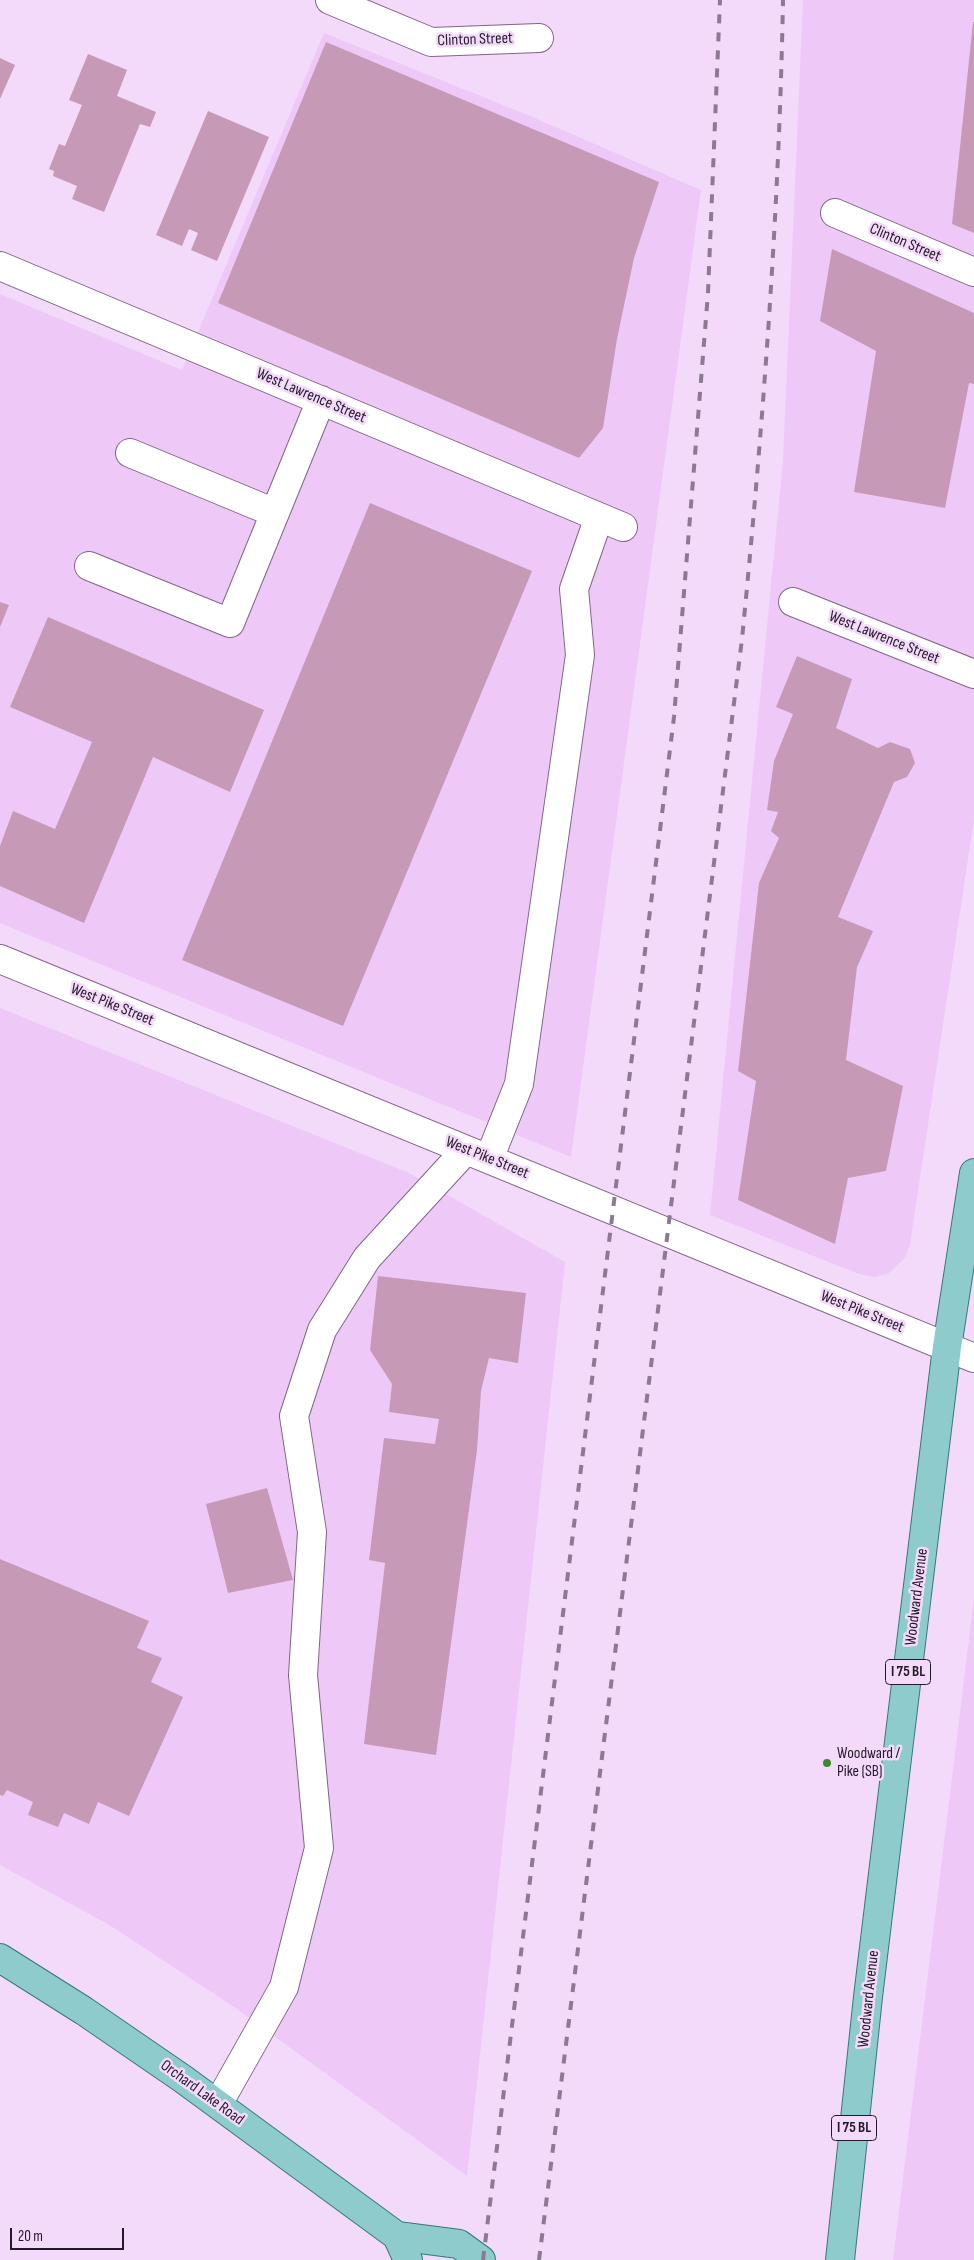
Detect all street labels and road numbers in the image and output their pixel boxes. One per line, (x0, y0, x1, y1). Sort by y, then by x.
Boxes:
street label: Clinton Street (437, 29, 513, 51)
street label: Clinton Street (866, 219, 944, 267)
street label: West Lawrence Street (253, 364, 369, 428)
street label: West Lawrence Street (826, 607, 942, 669)
street label: West Pike Street (68, 980, 156, 1030)
street label: West Pike Street (443, 1133, 531, 1183)
street label: West Pike Street (818, 1287, 906, 1337)
street label: Woodward Avenue (902, 1547, 932, 1647)
road number: I 75 BL (886, 1660, 930, 1684)
street label: Woodward Avenue (854, 1949, 884, 2049)
street label: Orchard Lake Road (156, 2056, 248, 2130)
road number: I 75 BL (832, 2116, 876, 2140)

